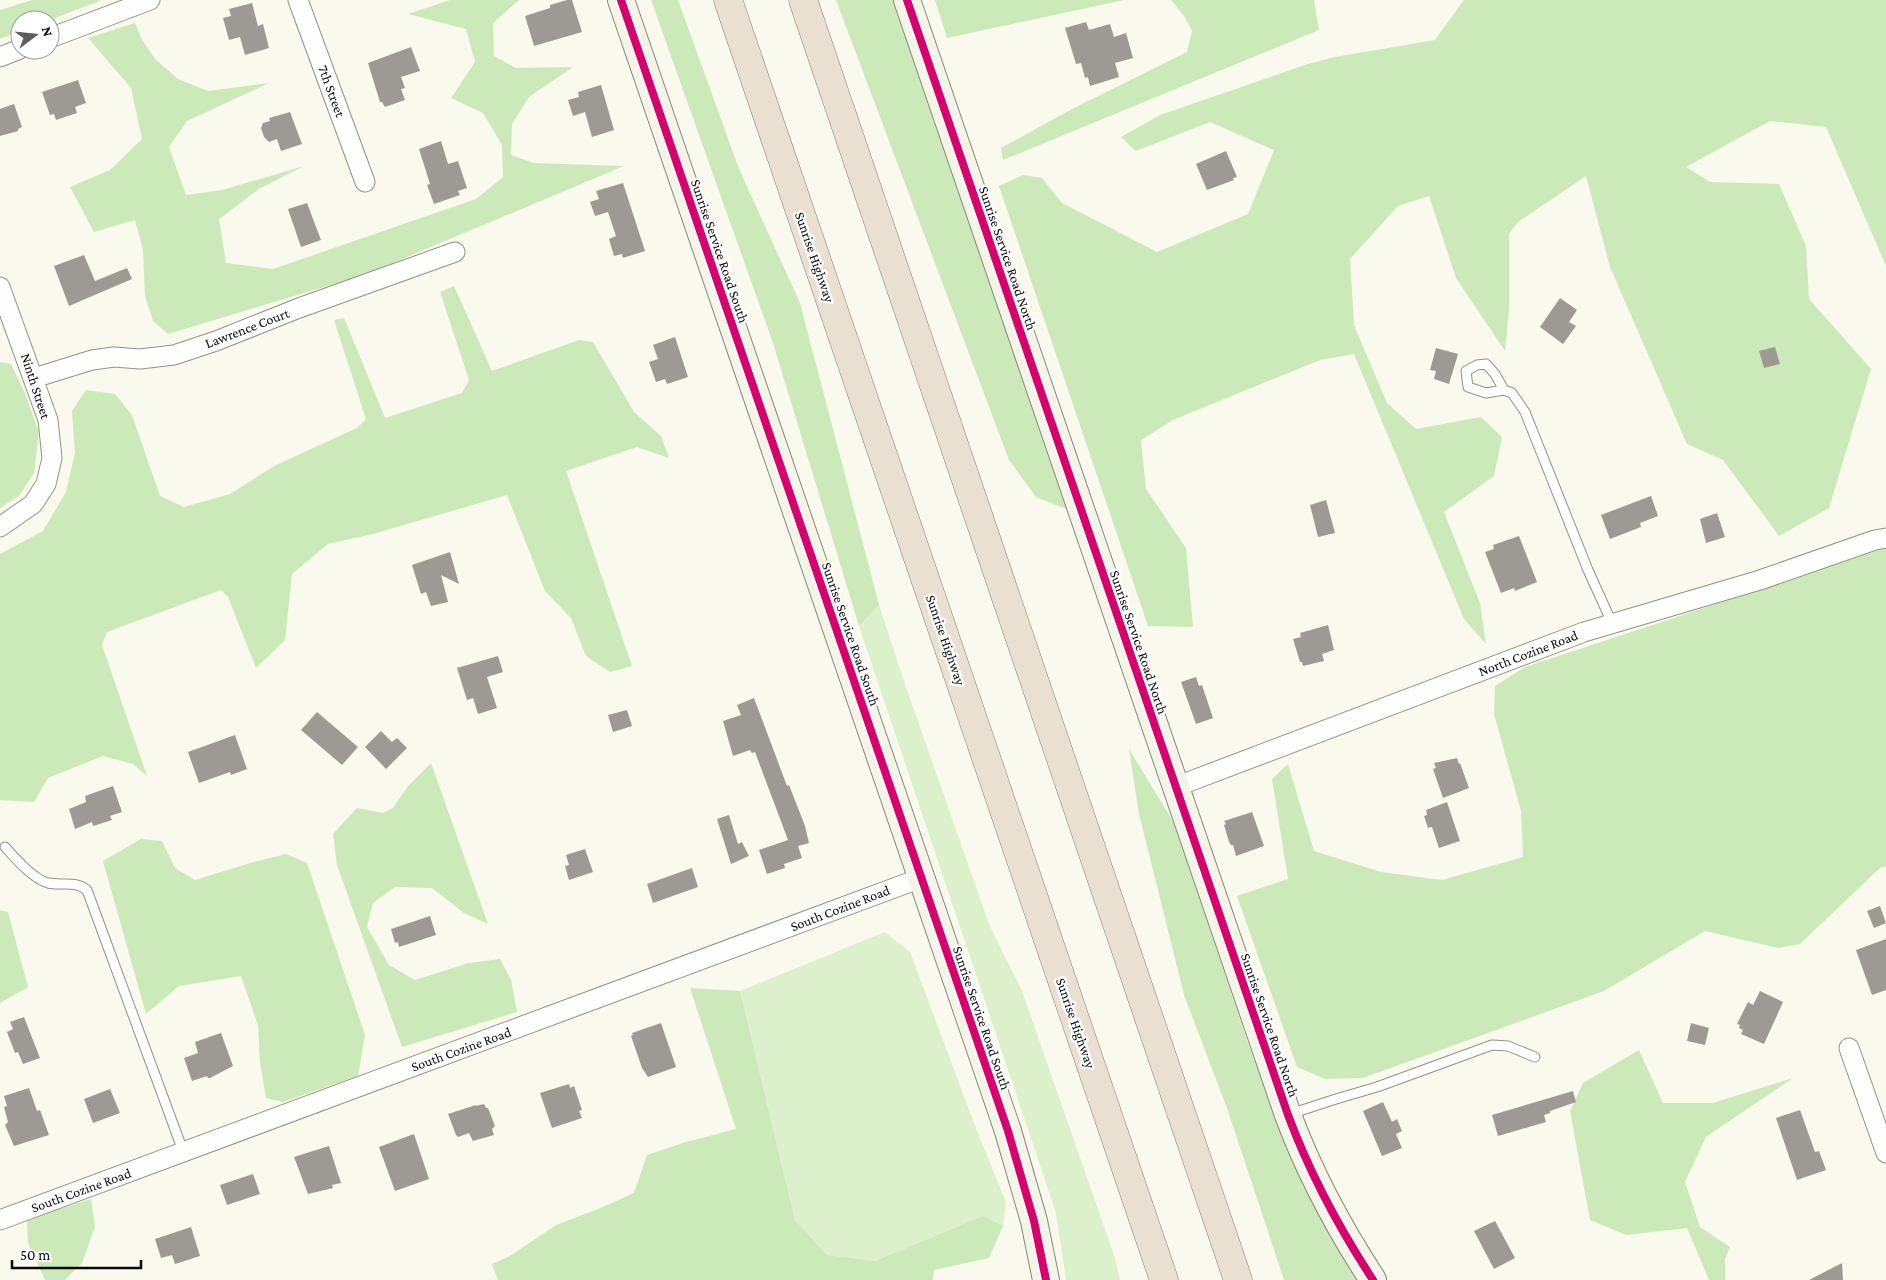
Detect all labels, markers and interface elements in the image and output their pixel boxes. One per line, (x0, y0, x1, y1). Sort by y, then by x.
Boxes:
north arrow (10, 10, 60, 60)
text: N (38, 25, 57, 39)
street label: 7th Street (315, 63, 349, 119)
street label: Sunrise Service Road South (688, 177, 752, 325)
street label: Sunrise Service Road North (976, 184, 1040, 332)
street label: Sunrise Highway (792, 210, 838, 305)
street label: Lawrence Court (203, 304, 292, 351)
street label: Ninth Street (18, 351, 54, 421)
street label: Sunrise Service Road South (819, 560, 883, 708)
street label: Sunrise Service Road North (1107, 568, 1171, 716)
street label: Sunrise Highway (923, 593, 969, 688)
street label: North Cozine Road (1476, 626, 1581, 679)
street label: South Cozine Road (788, 881, 893, 934)
street label: Sunrise Service Road South (950, 944, 1014, 1092)
street label: Sunrise Service Road North (1238, 951, 1302, 1099)
street label: Sunrise Highway (1053, 976, 1099, 1071)
street label: South Cozine Road (409, 1023, 514, 1074)
street label: South Cozine Road (29, 1164, 134, 1215)
scale bar (12, 1238, 141, 1270)
text: 50 m (20, 1247, 50, 1263)

